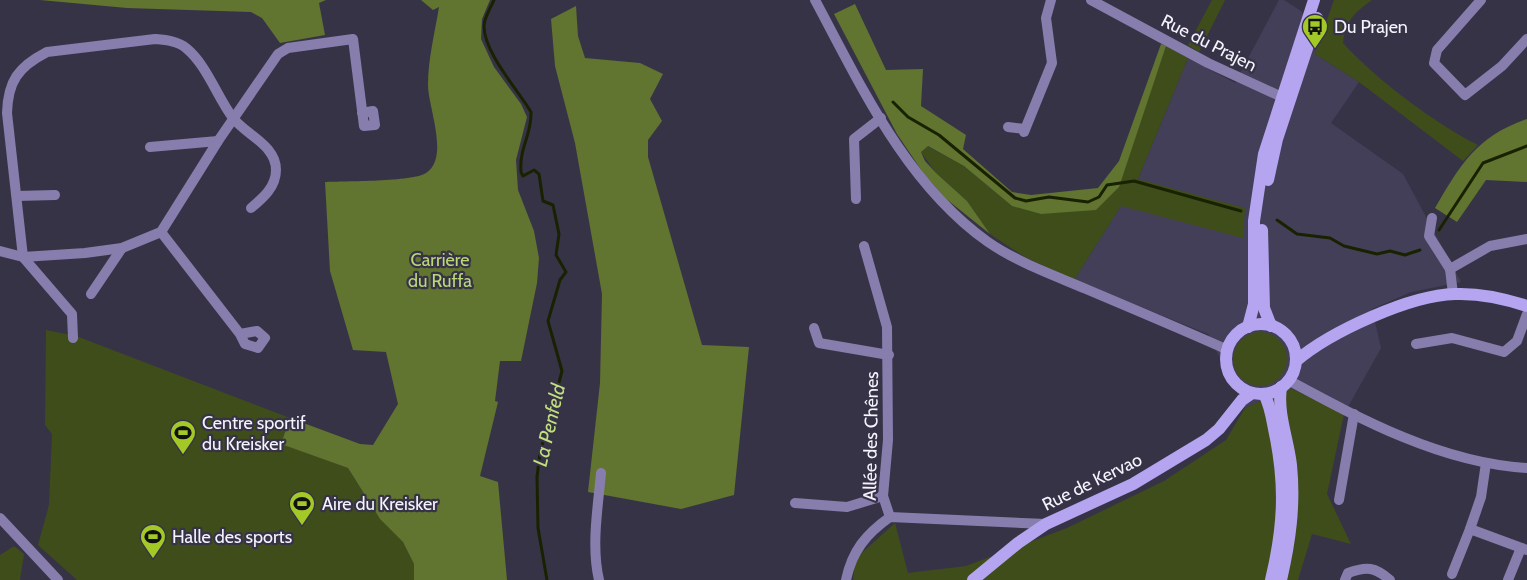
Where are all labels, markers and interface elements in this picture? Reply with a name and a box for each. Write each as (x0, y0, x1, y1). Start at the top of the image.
street label: Rue du Prajen (1158, 10, 1260, 76)
bus stop icon: Du Prajen (1300, 12, 1330, 50)
place label: Du Prajen (1334, 16, 1408, 38)
park label: Carrière du Ruffa (408, 249, 472, 292)
street label: Allée des Chênes (859, 371, 883, 501)
water label: La Penfeld (528, 381, 570, 469)
place label: Centre sportif du Kreisker (202, 412, 306, 455)
sports icon: Centre sportif du Kreisker (168, 418, 198, 456)
street label: Rue de Kervao (1038, 448, 1146, 516)
sports icon: Aire du Kreisker (287, 489, 317, 527)
place label: Aire du Kreisker (322, 493, 438, 515)
sports icon: Halle des sports (138, 522, 168, 560)
place label: Halle des sports (172, 526, 292, 548)

